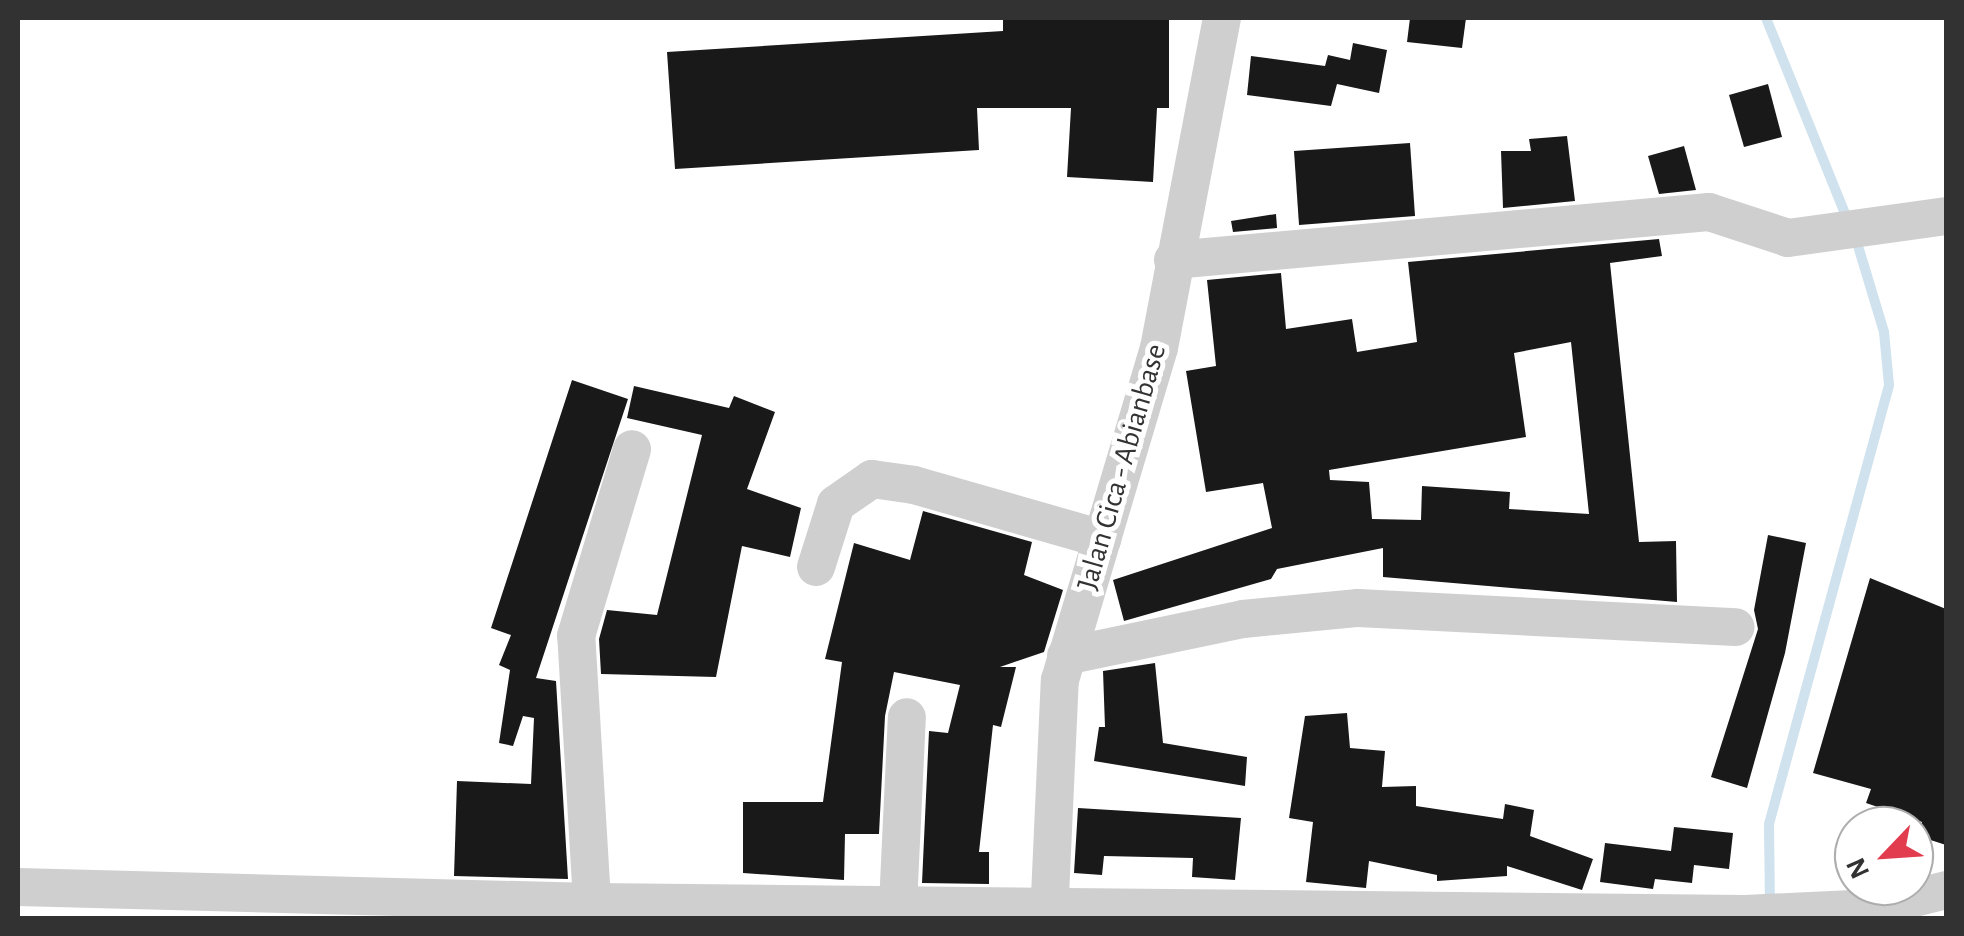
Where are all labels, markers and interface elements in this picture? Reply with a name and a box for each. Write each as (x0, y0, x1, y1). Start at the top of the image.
street label: Jalan Cica - Abianbase (1070, 340, 1174, 594)
north arrow (1834, 806, 1934, 906)
text: N (1842, 853, 1875, 883)

